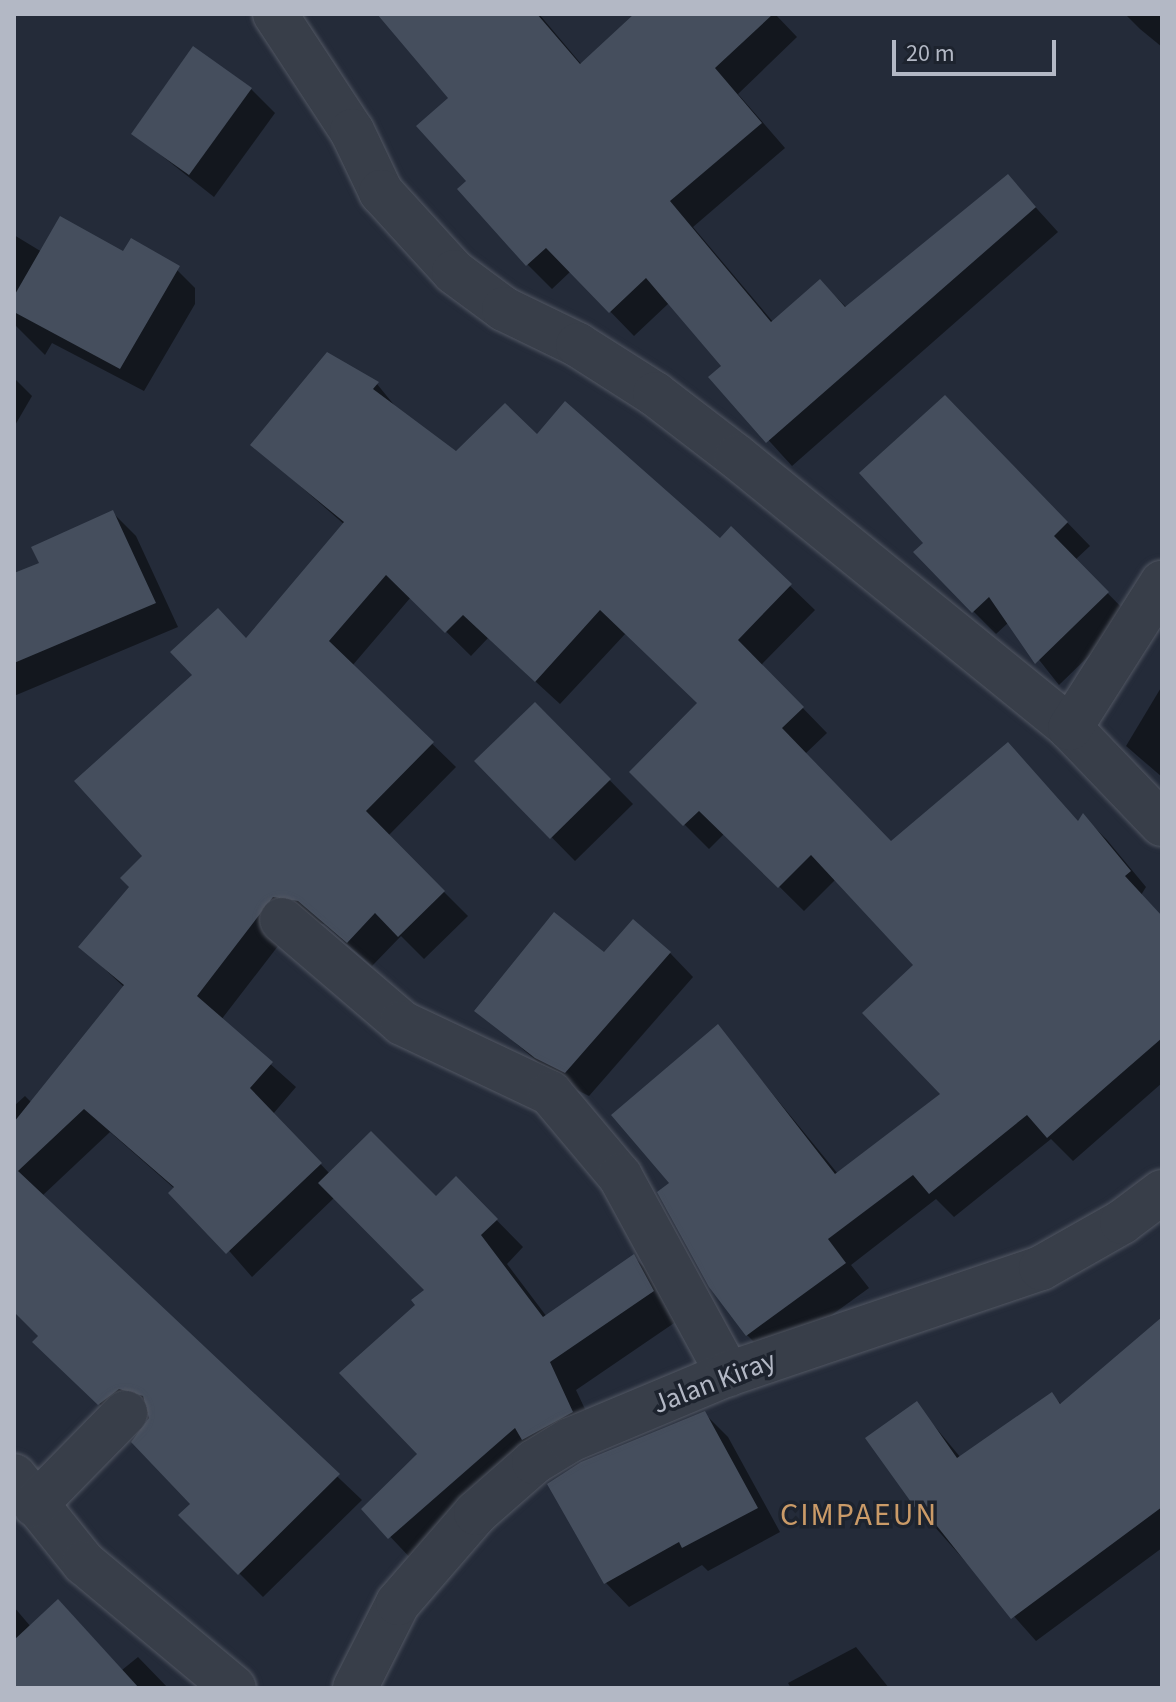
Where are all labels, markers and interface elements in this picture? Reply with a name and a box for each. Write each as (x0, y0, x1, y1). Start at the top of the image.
scale bar (896, 24, 1060, 74)
text: 20 m (906, 36, 955, 71)
street label: Jalan Kiray (648, 1343, 780, 1421)
district label: CIMPAEUN (780, 1496, 938, 1534)

